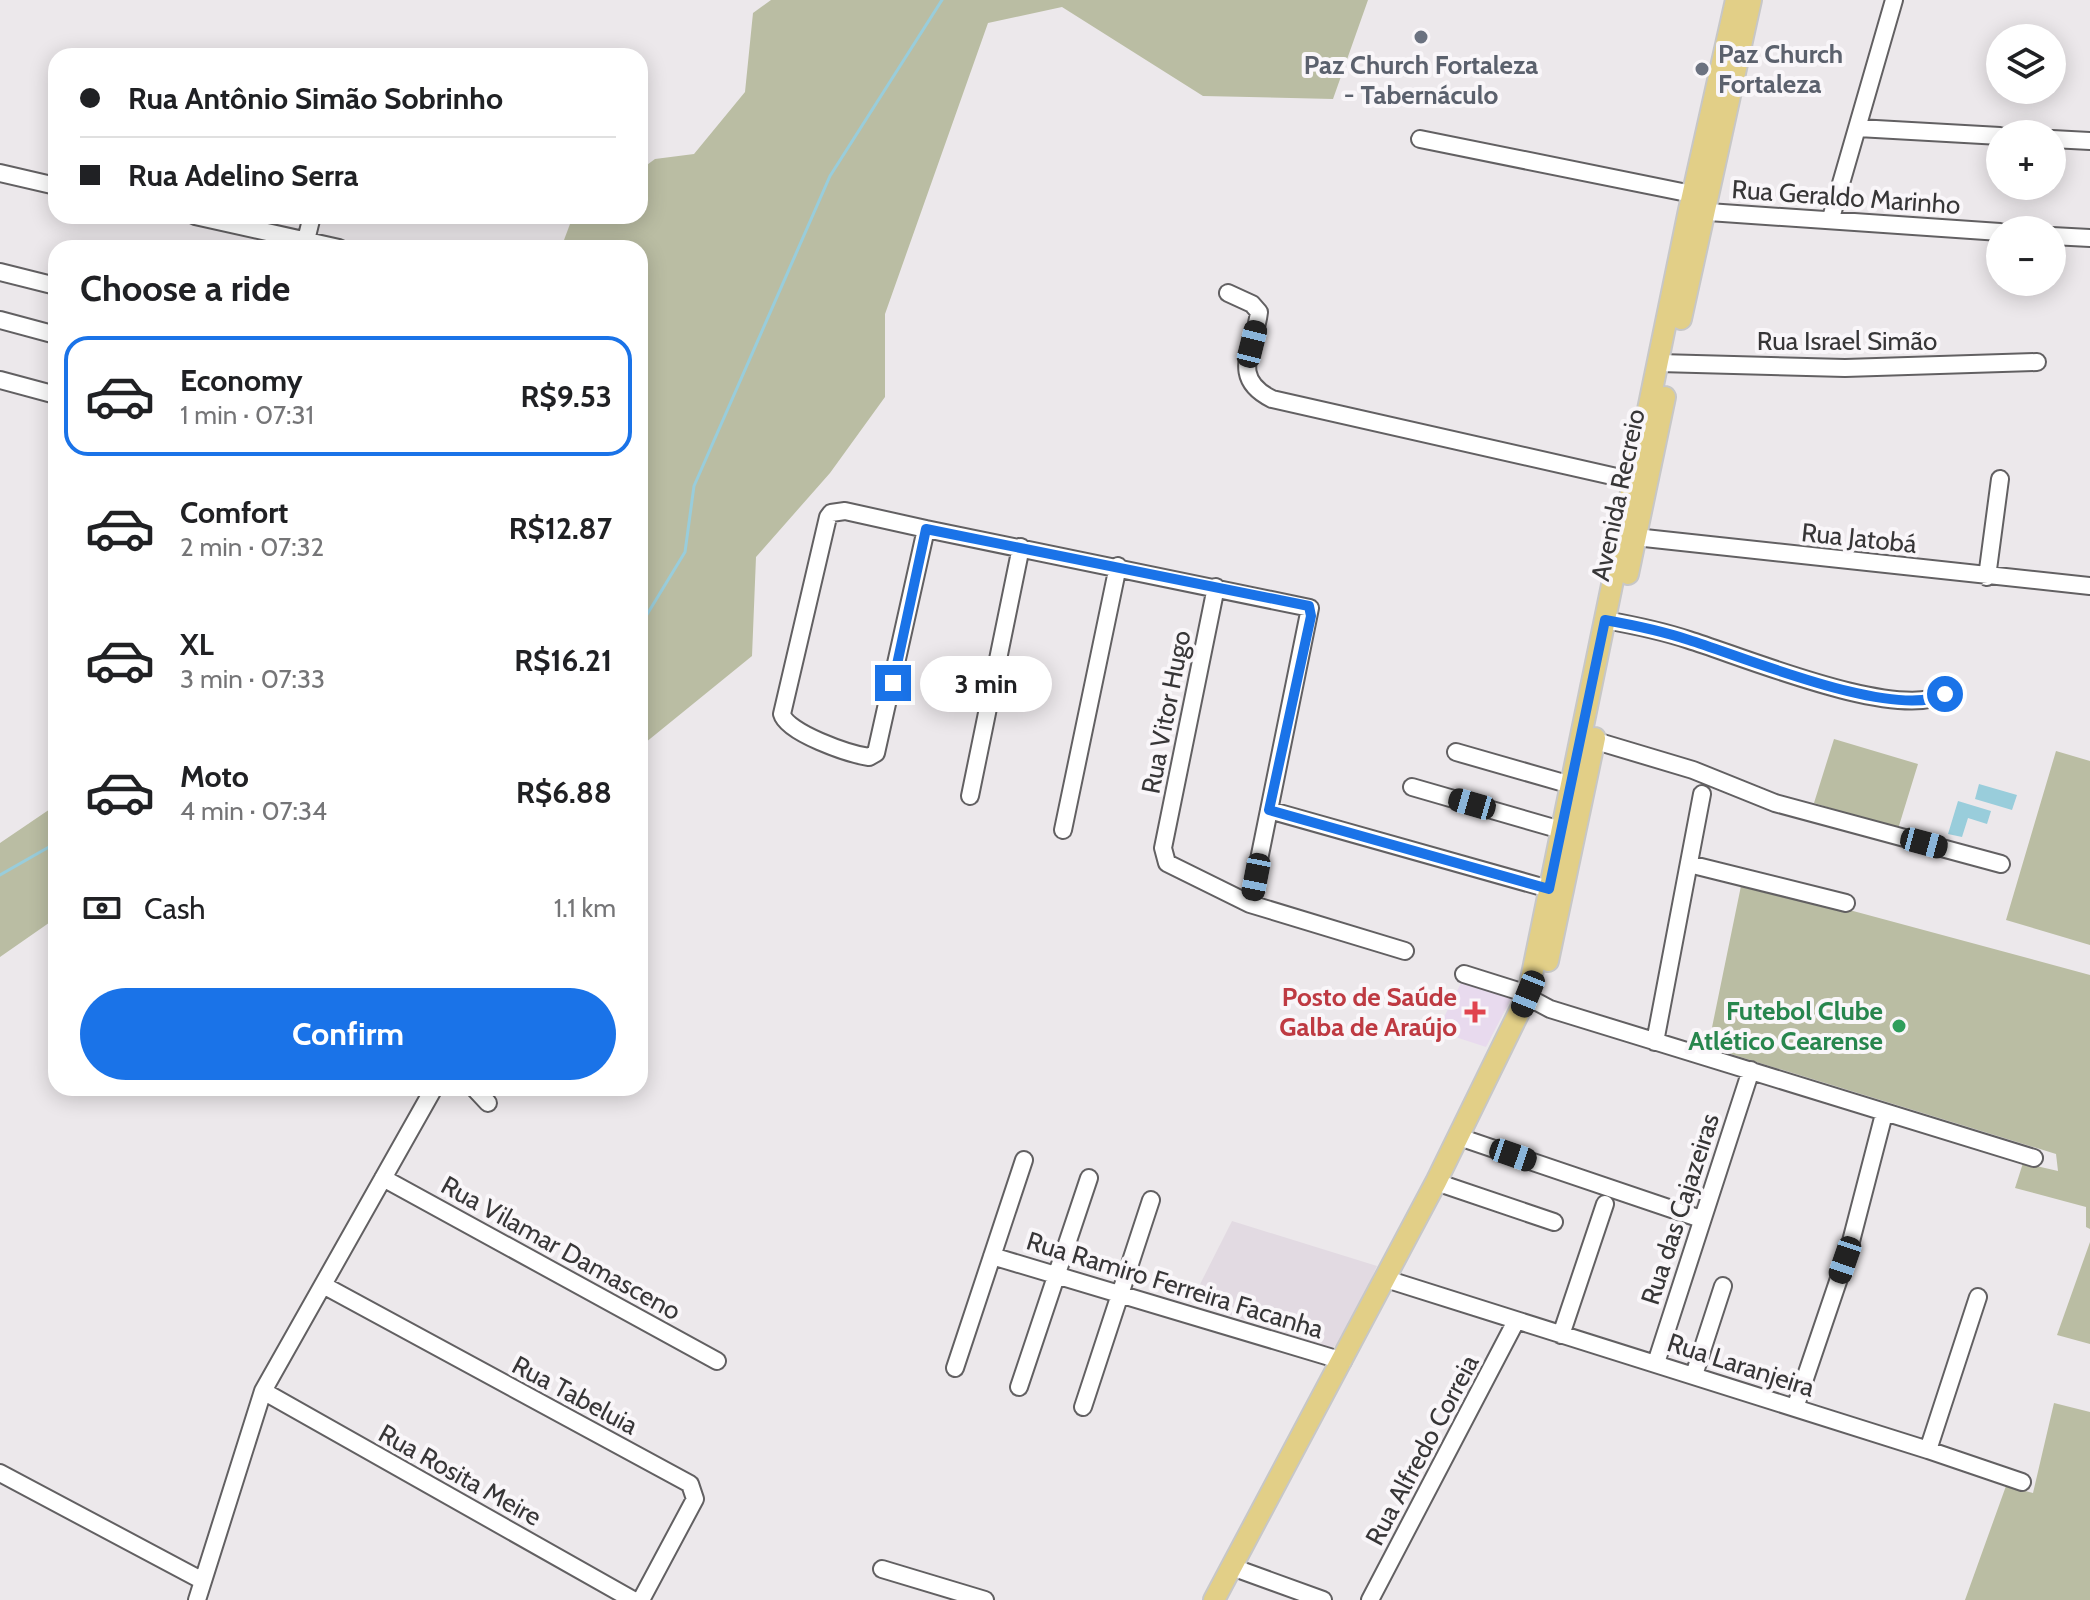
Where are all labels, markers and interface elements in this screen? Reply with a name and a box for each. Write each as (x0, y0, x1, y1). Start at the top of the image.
map controls (1986, 24, 2066, 296)
button: layers (1986, 24, 2066, 104)
marker: Paz Church Fortaleza - Tabernáculo (1412, 28, 1430, 46)
place label: Paz Church Fortaleza (1718, 38, 1843, 100)
place label: Paz Church Fortaleza - Tabernáculo (1304, 49, 1538, 111)
marker: Paz Church Fortaleza (1693, 60, 1711, 78)
text: Rua Antônio Simão Sobrinho (128, 80, 503, 117)
button: + (1986, 120, 2066, 200)
text: Rua Adelino Serra (128, 157, 359, 194)
street label: Rua Geraldo Marinho (1731, 173, 1961, 221)
button: − (1986, 216, 2066, 296)
text: Choose a ride (80, 266, 290, 310)
car (1235, 318, 1269, 370)
street label: Rua Israel Simão (1757, 325, 1937, 357)
icon: car (84, 360, 156, 432)
text: Economy (180, 362, 303, 399)
text: R$9.53 (521, 378, 612, 415)
text: 1 min · 07:31 (180, 399, 314, 431)
street label: Avenida Recreio (1584, 406, 1652, 584)
icon: car (84, 492, 156, 564)
text: Comfort (180, 494, 288, 531)
text: R$12.87 (509, 510, 612, 547)
street label: Rua Jatobá (1800, 516, 1919, 560)
text: 2 min · 07:32 (180, 531, 324, 563)
icon: car (84, 624, 156, 696)
text: XL (180, 626, 214, 663)
street label: Rua Vitor Hugo (1134, 628, 1198, 796)
text: R$16.21 (514, 642, 612, 679)
callout: 3 min (921, 655, 1053, 711)
text: 3 min · 07:33 (180, 663, 325, 695)
route end (875, 665, 911, 701)
text: 3 min (954, 668, 1018, 700)
route start (1927, 676, 1963, 712)
icon: car (84, 756, 156, 828)
text: Moto (180, 758, 249, 795)
text: R$6.88 (516, 774, 612, 811)
car (1446, 786, 1498, 822)
text: 4 min · 07:34 (180, 795, 327, 827)
car (1898, 825, 1950, 861)
car (1240, 851, 1272, 903)
icon: cash (80, 886, 124, 930)
text: Cash (144, 890, 206, 927)
text: 1.1 km (554, 892, 616, 924)
car (1508, 967, 1548, 1021)
place label: Posto de Saúde Galba de Araújo (1279, 981, 1457, 1043)
button: Confirm (80, 988, 616, 1080)
place label: Futebol Clube Atlético Cearense (1688, 995, 1883, 1057)
marker: Posto de Saúde Galba de Araújo (1464, 1001, 1486, 1023)
marker: Futebol Clube Atlético Cearense (1890, 1017, 1908, 1035)
street label: Rua das Cajazeiras (1634, 1109, 1726, 1309)
car (1486, 1136, 1540, 1174)
street label: Rua Vilamar Damasceno (436, 1169, 686, 1327)
street label: Rua Ramiro Ferreira Facanha (1023, 1225, 1328, 1346)
car (1826, 1233, 1864, 1287)
street label: Rua Laranjeira (1663, 1326, 1819, 1404)
street label: Rua Tabeluia (507, 1349, 644, 1442)
street label: Rua Alfredo Correia (1358, 1349, 1486, 1551)
street label: Rua Rosita Meire (373, 1417, 547, 1533)

